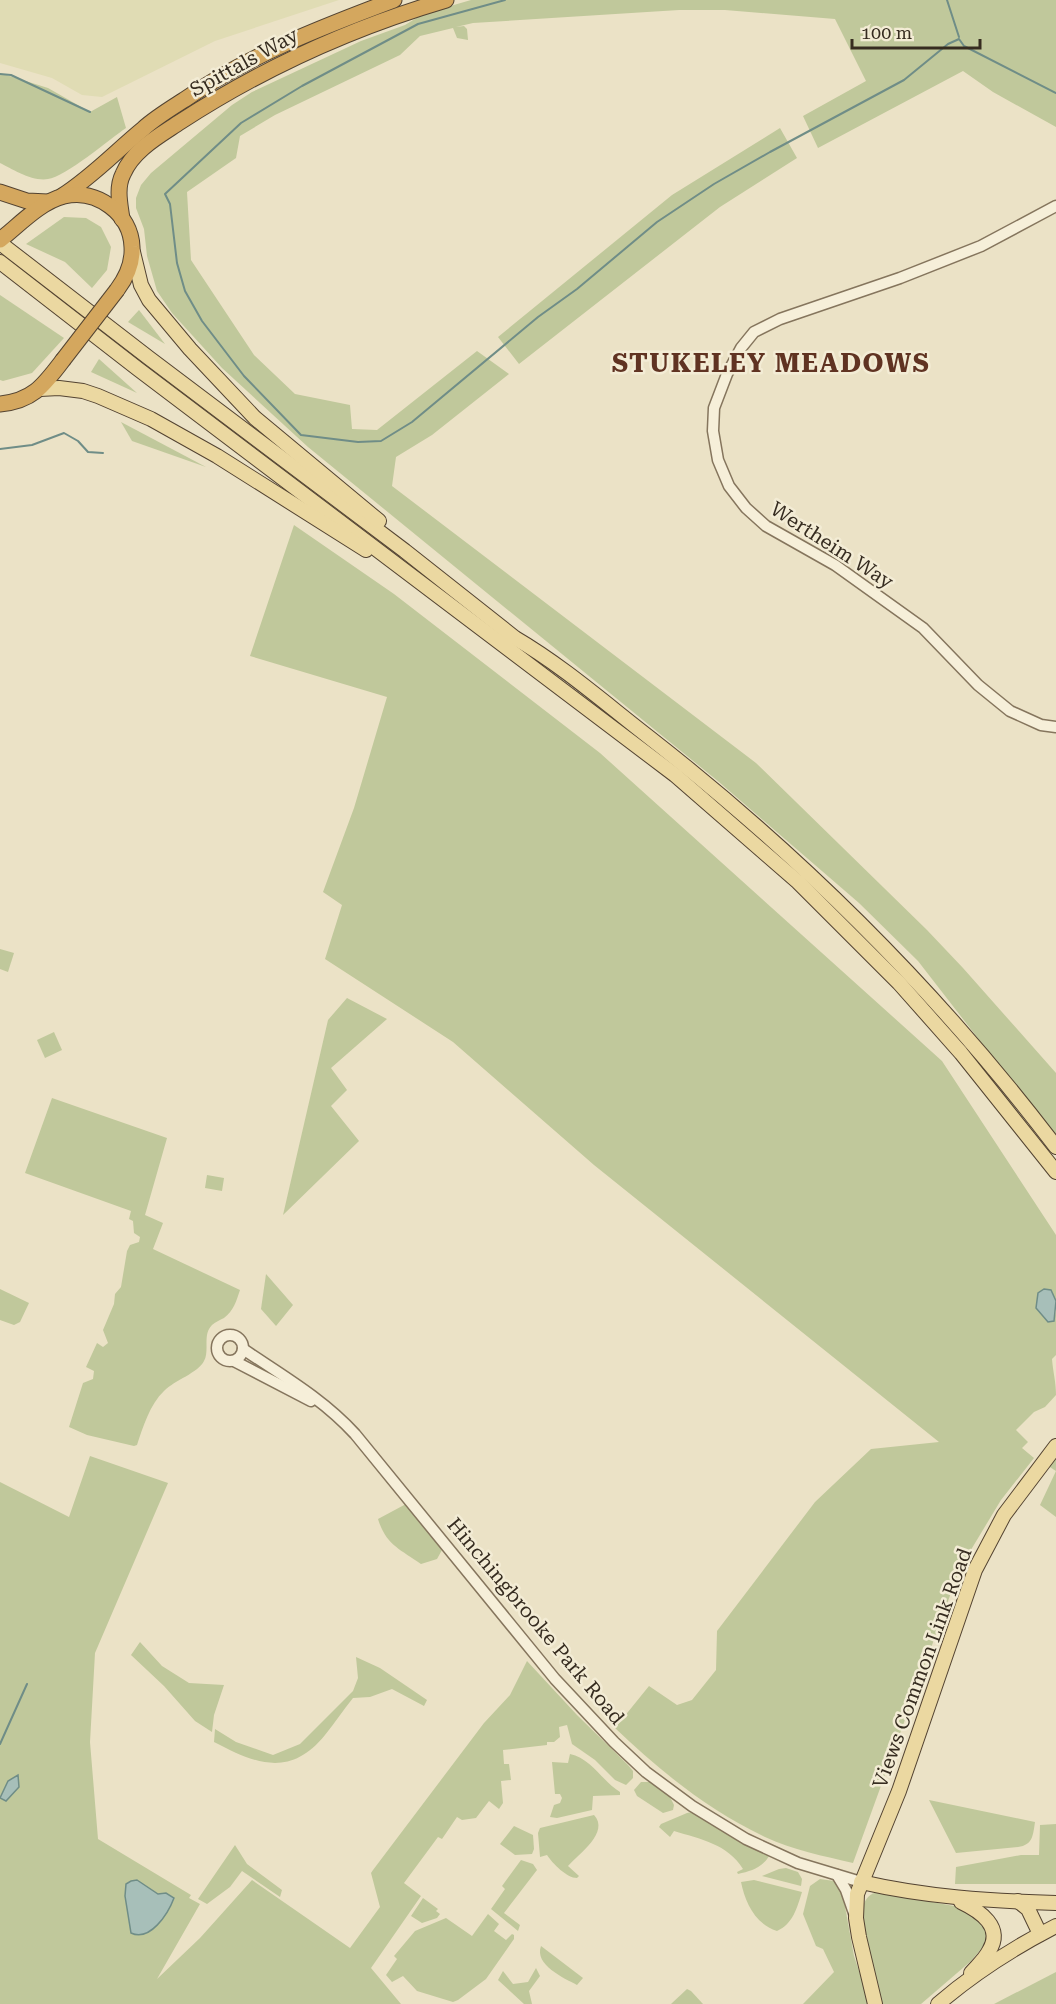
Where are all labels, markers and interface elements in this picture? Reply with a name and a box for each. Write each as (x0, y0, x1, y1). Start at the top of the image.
scale bar (852, 12, 980, 50)
street label: Spittals Way (186, 22, 303, 102)
text: 100 m (861, 22, 912, 43)
district label: STUKELEY MEADOWS (612, 348, 930, 378)
street label: Wertheim Way (766, 496, 898, 594)
street label: Hinchingbrooke Park Road (442, 1513, 630, 1729)
street label: Views Common Link Road (867, 1544, 977, 1791)

